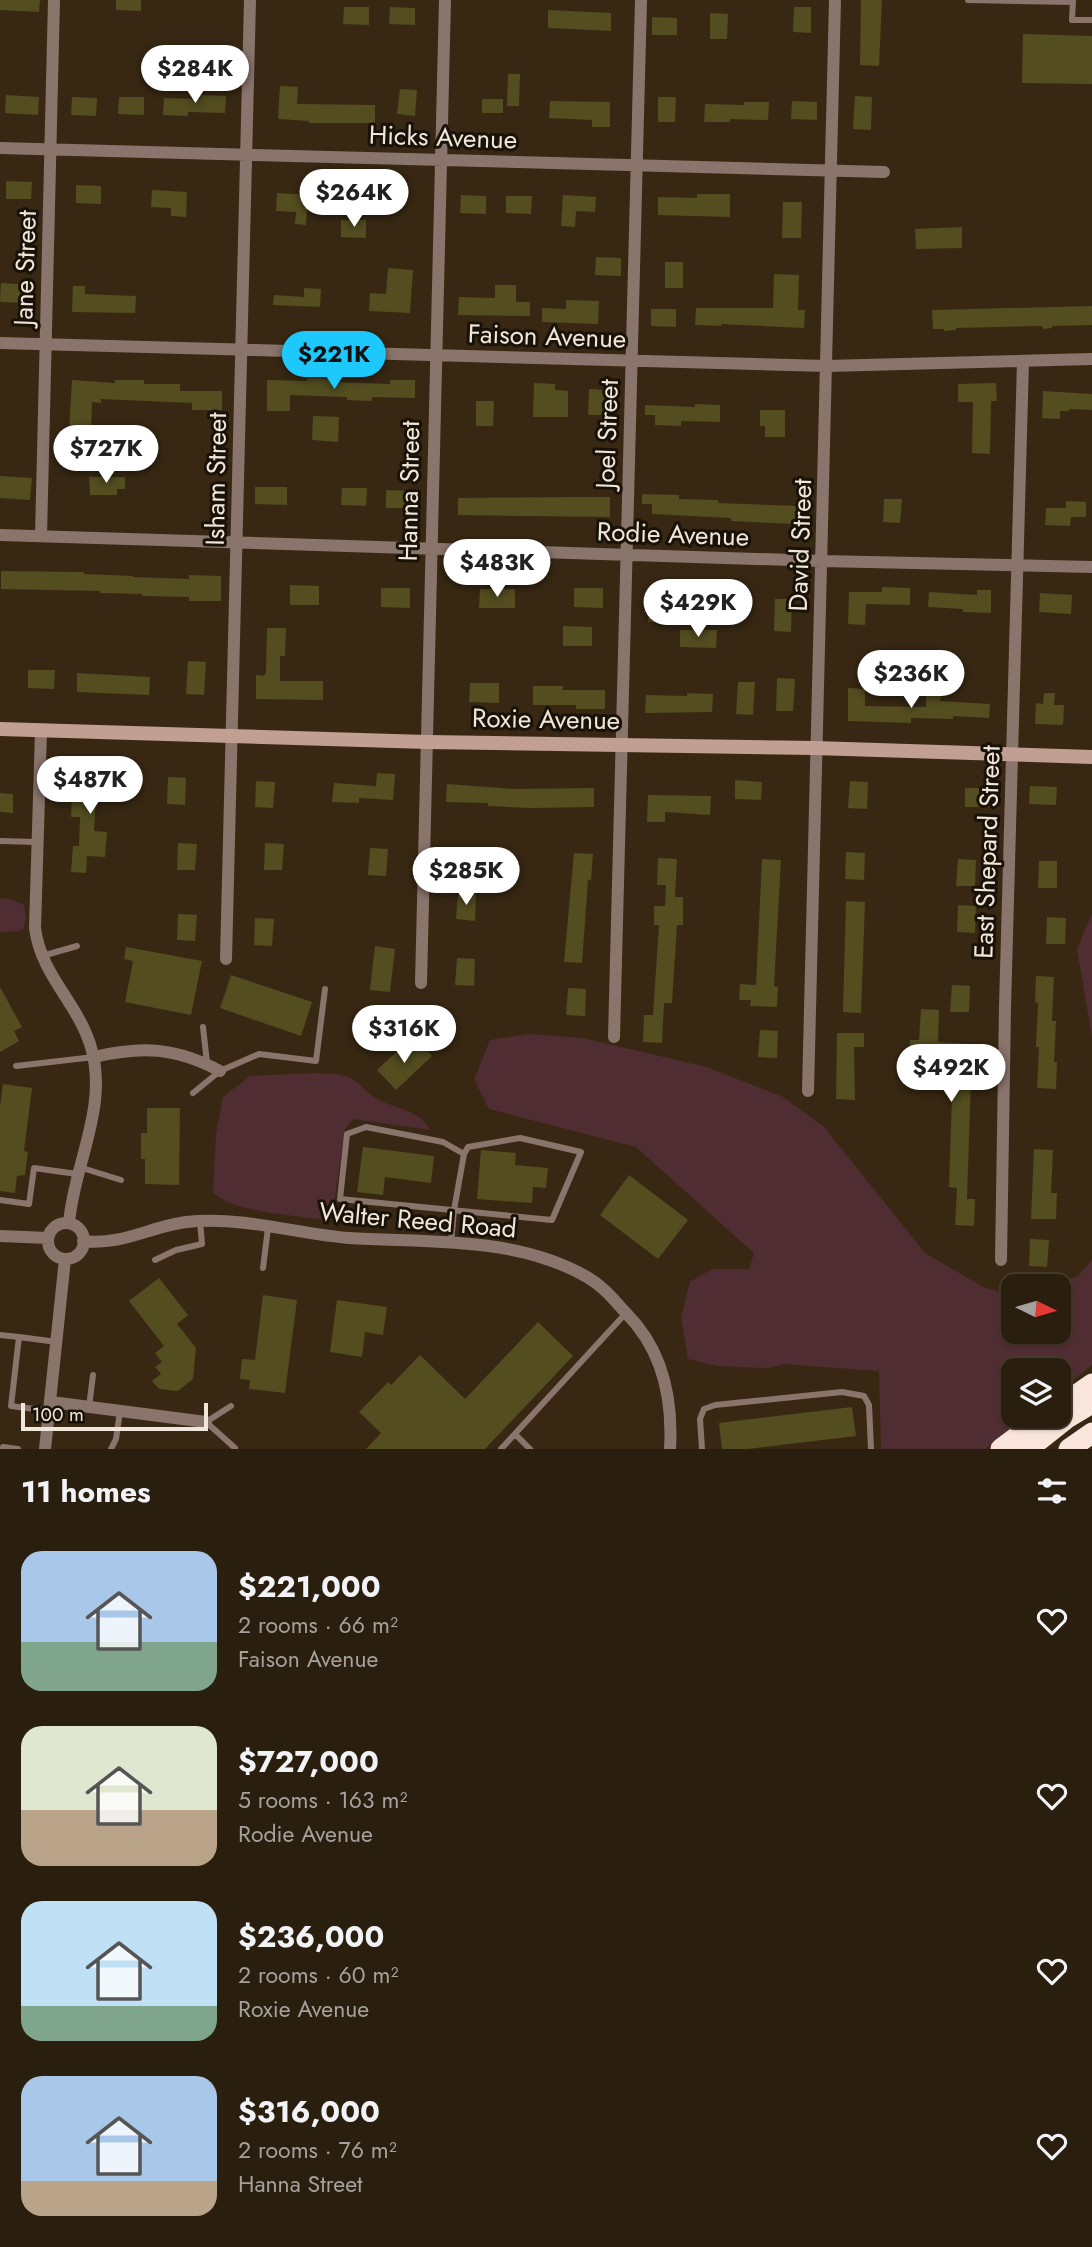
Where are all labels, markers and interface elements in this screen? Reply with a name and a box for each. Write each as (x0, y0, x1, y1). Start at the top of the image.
pin: $284K (146, 46, 244, 105)
text: $284K (157, 51, 233, 85)
street label: Hicks Avenue (368, 115, 518, 159)
pin: $264K (305, 170, 403, 229)
text: $264K (316, 175, 392, 209)
street label: Jane Street (4, 209, 46, 329)
street label: Faison Avenue (467, 314, 627, 358)
pin: $221K (285, 332, 383, 391)
text: $221K (298, 337, 370, 371)
street label: Joel Street (586, 378, 628, 492)
street label: Isham Street (196, 411, 236, 546)
street label: Hanna Street (389, 420, 429, 562)
pin: $727K (57, 426, 155, 485)
text: $727K (69, 431, 143, 465)
street label: David Street (779, 477, 821, 612)
street label: Rodie Avenue (596, 512, 750, 556)
pin: $483K (448, 540, 546, 599)
text: $483K (459, 545, 535, 579)
pin: $429K (649, 580, 747, 639)
text: $429K (660, 585, 736, 619)
pin: $236K (862, 650, 960, 710)
text: $236K (873, 656, 949, 690)
street label: Roxie Avenue (472, 699, 620, 739)
street label: East Shepard Street (964, 744, 1010, 959)
pin: $487K (41, 756, 139, 816)
text: $487K (53, 762, 127, 796)
pin: $285K (417, 848, 515, 907)
text: $285K (429, 853, 503, 887)
pin: $316K (355, 1006, 453, 1065)
text: $316K (368, 1011, 440, 1045)
pin: $492K (902, 1044, 1000, 1104)
text: $492K (913, 1050, 989, 1084)
street label: Walter Reed Road (318, 1192, 518, 1248)
north arrow (1001, 1274, 1071, 1344)
map controls (1001, 1274, 1071, 1428)
button: layers (1001, 1358, 1071, 1428)
scale bar (21, 1400, 208, 1432)
text: 100 m (32, 1401, 84, 1428)
text: 11 homes (21, 1470, 151, 1513)
icon: filters (1033, 1472, 1071, 1510)
text: $221,000 (238, 1565, 381, 1608)
icon: home (77, 1579, 161, 1663)
icon: heart (1033, 1602, 1071, 1640)
text: 2 rooms · 66 m² (238, 1608, 398, 1642)
text: Faison Avenue (238, 1642, 378, 1676)
text: $727,000 (238, 1740, 379, 1783)
icon: home (77, 1754, 161, 1838)
icon: heart (1033, 1777, 1071, 1815)
text: 5 rooms · 163 m² (238, 1783, 407, 1817)
text: Rodie Avenue (238, 1817, 373, 1851)
text: $236,000 (238, 1915, 384, 1958)
icon: home (77, 1929, 161, 2013)
icon: heart (1033, 1952, 1071, 1990)
text: 2 rooms · 60 m² (238, 1958, 398, 1992)
text: Roxie Avenue (238, 1992, 369, 2026)
text: $316,000 (238, 2090, 380, 2133)
icon: home (77, 2104, 161, 2188)
icon: heart (1033, 2127, 1071, 2165)
text: 2 rooms · 76 m² (238, 2133, 397, 2167)
text: Hanna Street (238, 2167, 363, 2201)

